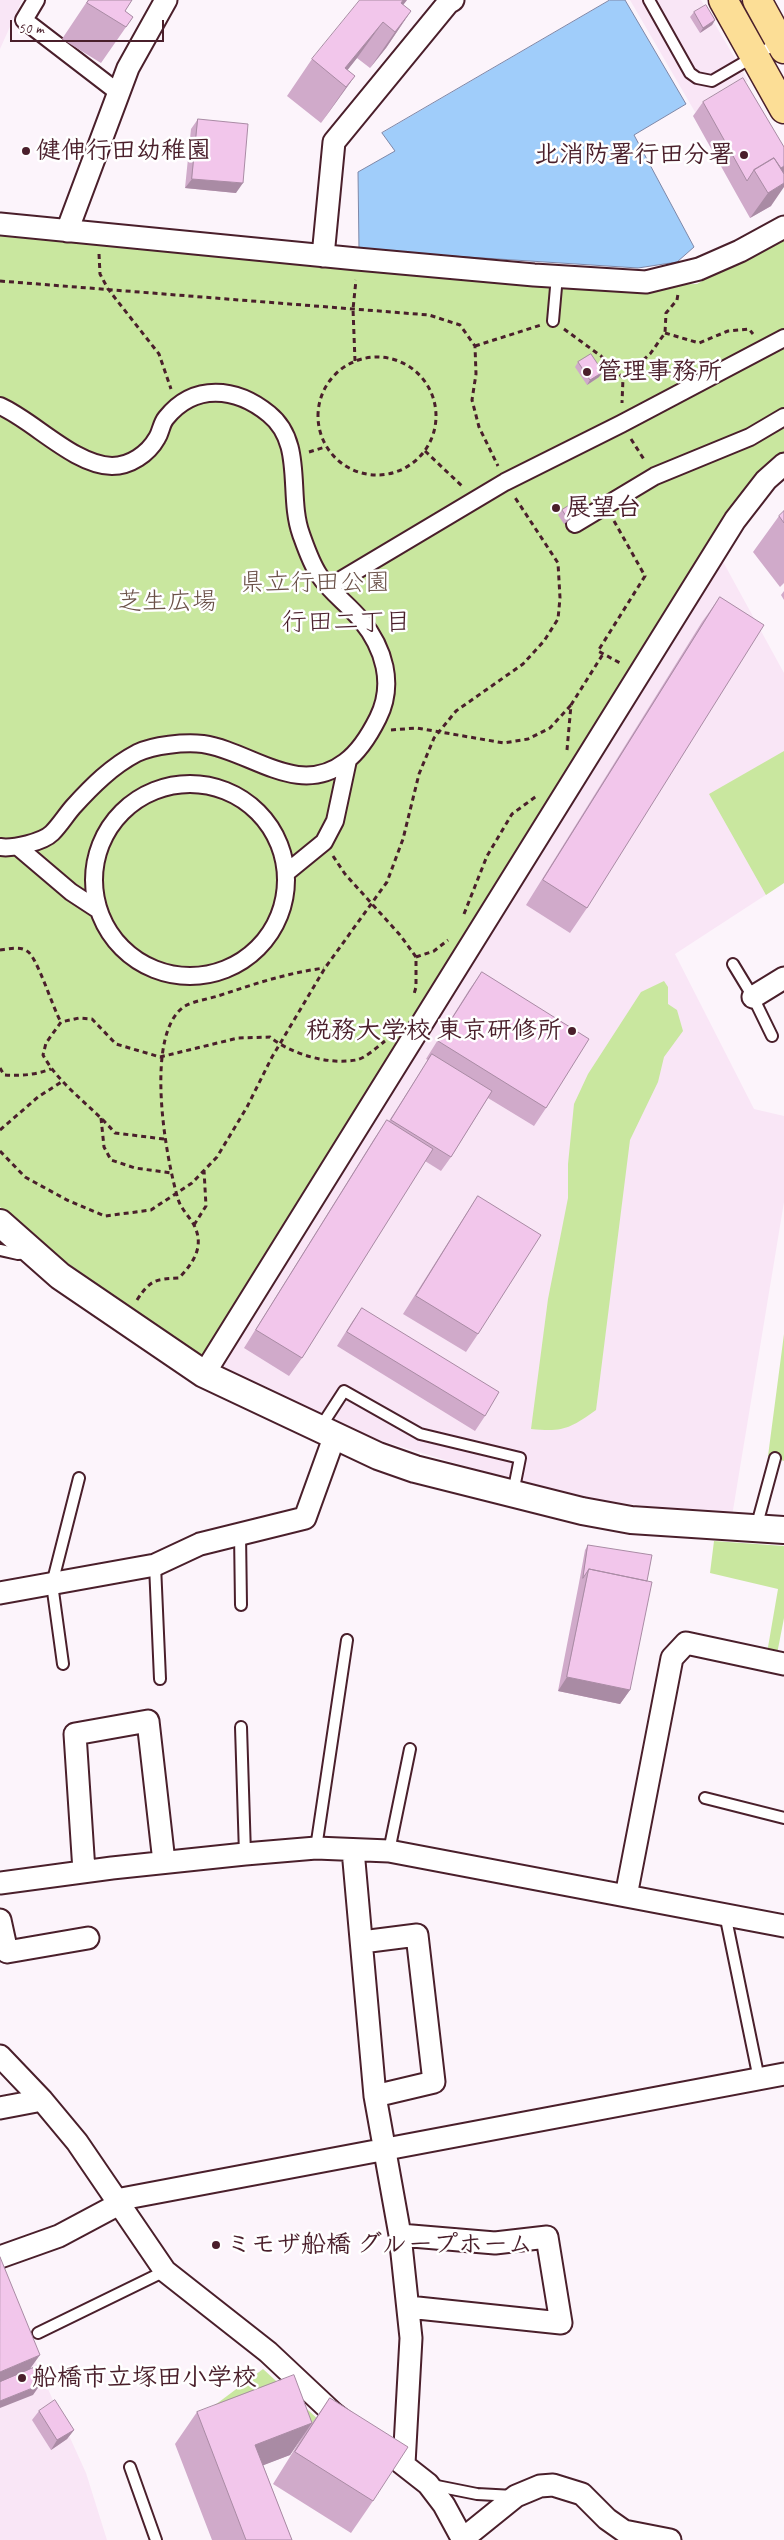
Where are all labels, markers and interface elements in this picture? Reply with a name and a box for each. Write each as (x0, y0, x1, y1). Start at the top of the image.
scale bar (12, 10, 166, 42)
text: 50 m (18, 19, 44, 38)
place label: 健伸行田幼稚園 (36, 136, 211, 166)
place label: 北消防署行田分署 (534, 140, 734, 170)
marker: 健伸行田幼稚園 (20, 145, 32, 157)
marker: 北消防署行田分署 (738, 149, 750, 161)
place label: 管理事務所 (597, 357, 722, 387)
marker: 管理事務所 (581, 366, 593, 378)
place label: 展望台 (566, 493, 641, 523)
marker: 展望台 (550, 502, 562, 514)
park label: 県立行田公園 (240, 568, 390, 598)
park label: 芝生広場 (117, 587, 217, 617)
district label: 行田二丁目 (281, 607, 411, 639)
place label: 税務大学校 東京研修所 (306, 1016, 562, 1046)
marker: 税務大学校 東京研修所 (566, 1025, 578, 1037)
place label: ミモザ船橋 グループホーム (226, 2230, 533, 2260)
marker: ミモザ船橋 グループホーム (210, 2239, 222, 2251)
place label: 船橋市立塚田小学校 (32, 2363, 257, 2393)
marker: 船橋市立塚田小学校 (16, 2372, 28, 2384)

